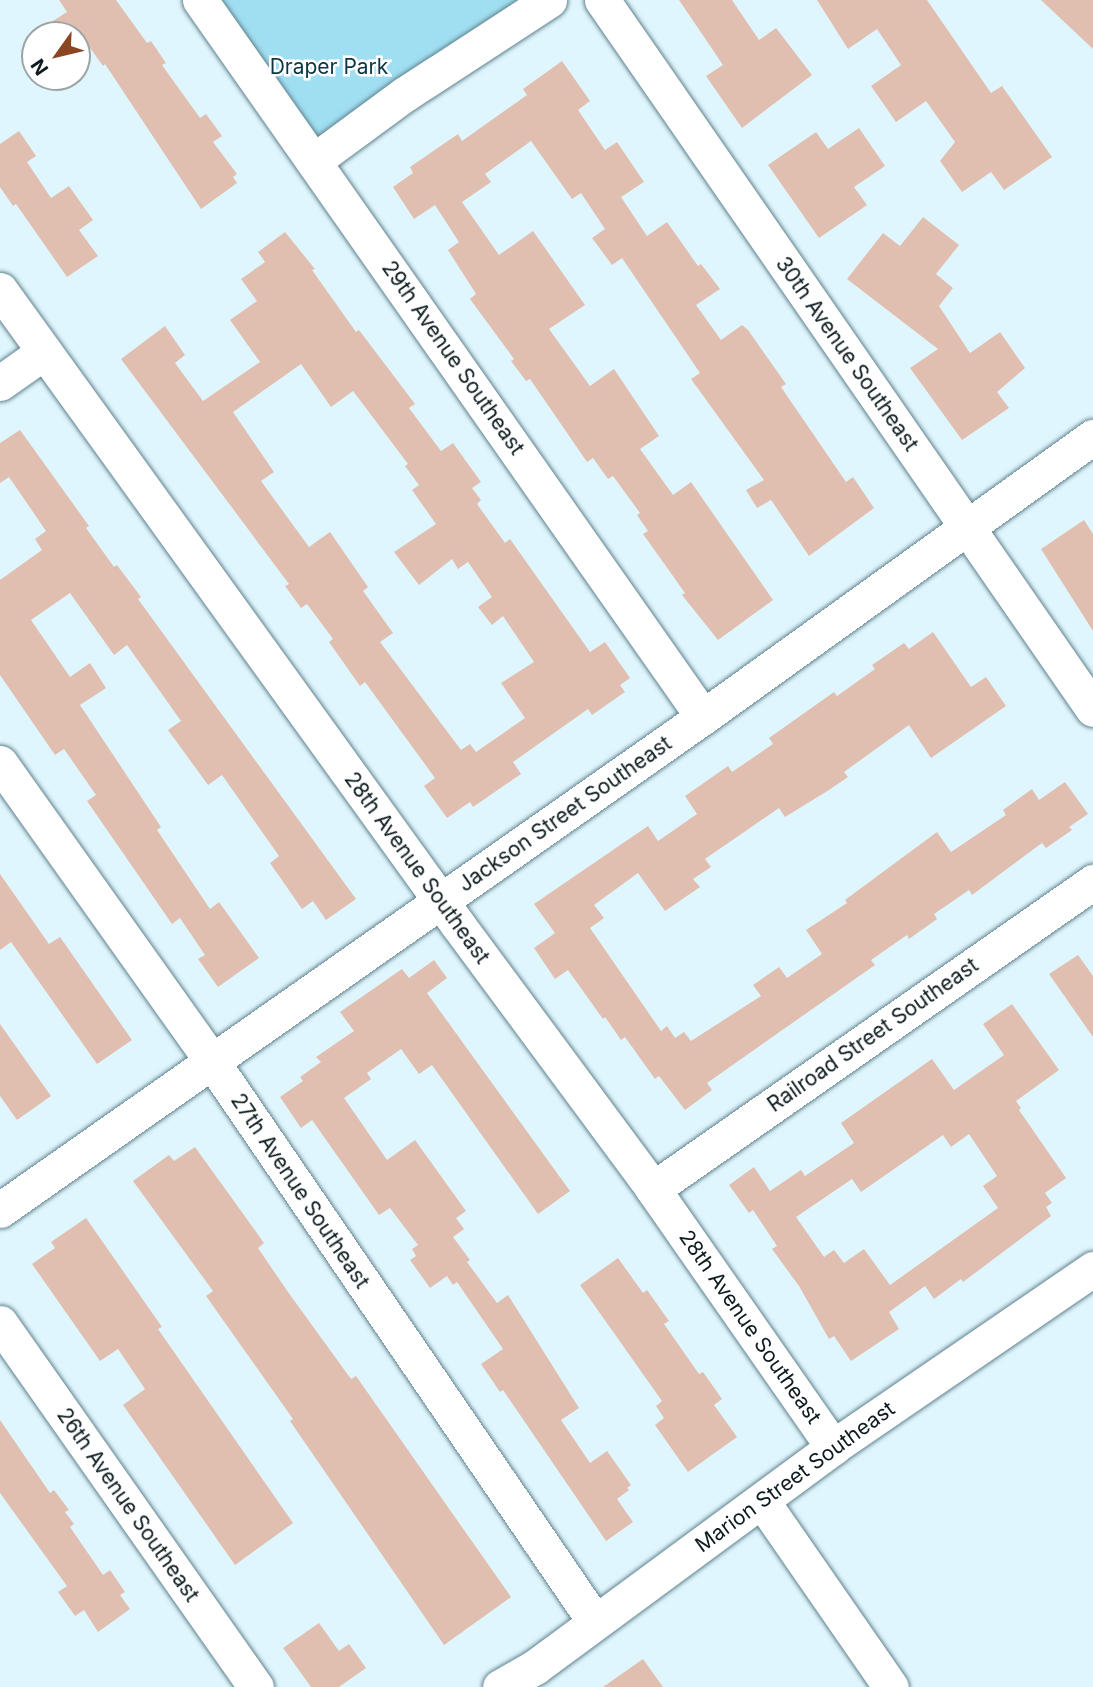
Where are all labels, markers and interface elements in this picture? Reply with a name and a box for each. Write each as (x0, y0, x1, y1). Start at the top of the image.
north arrow (21, 21, 91, 91)
text: N (26, 54, 53, 79)
park label: Draper Park (270, 54, 388, 80)
street label: 30th Avenue Southeast (770, 252, 924, 456)
street label: 29th Avenue Southeast (376, 256, 530, 460)
street label: Jackson Street Southeast (454, 731, 676, 897)
street label: 28th Avenue Southeast (339, 767, 495, 969)
street label: Railroad Street Southeast (763, 953, 983, 1117)
street label: 27th Avenue Southeast (225, 1089, 375, 1293)
street label: 28th Avenue Southeast (674, 1225, 826, 1429)
street label: Marion Street Southeast (690, 1396, 900, 1558)
street label: 26th Avenue Southeast (52, 1403, 204, 1607)

